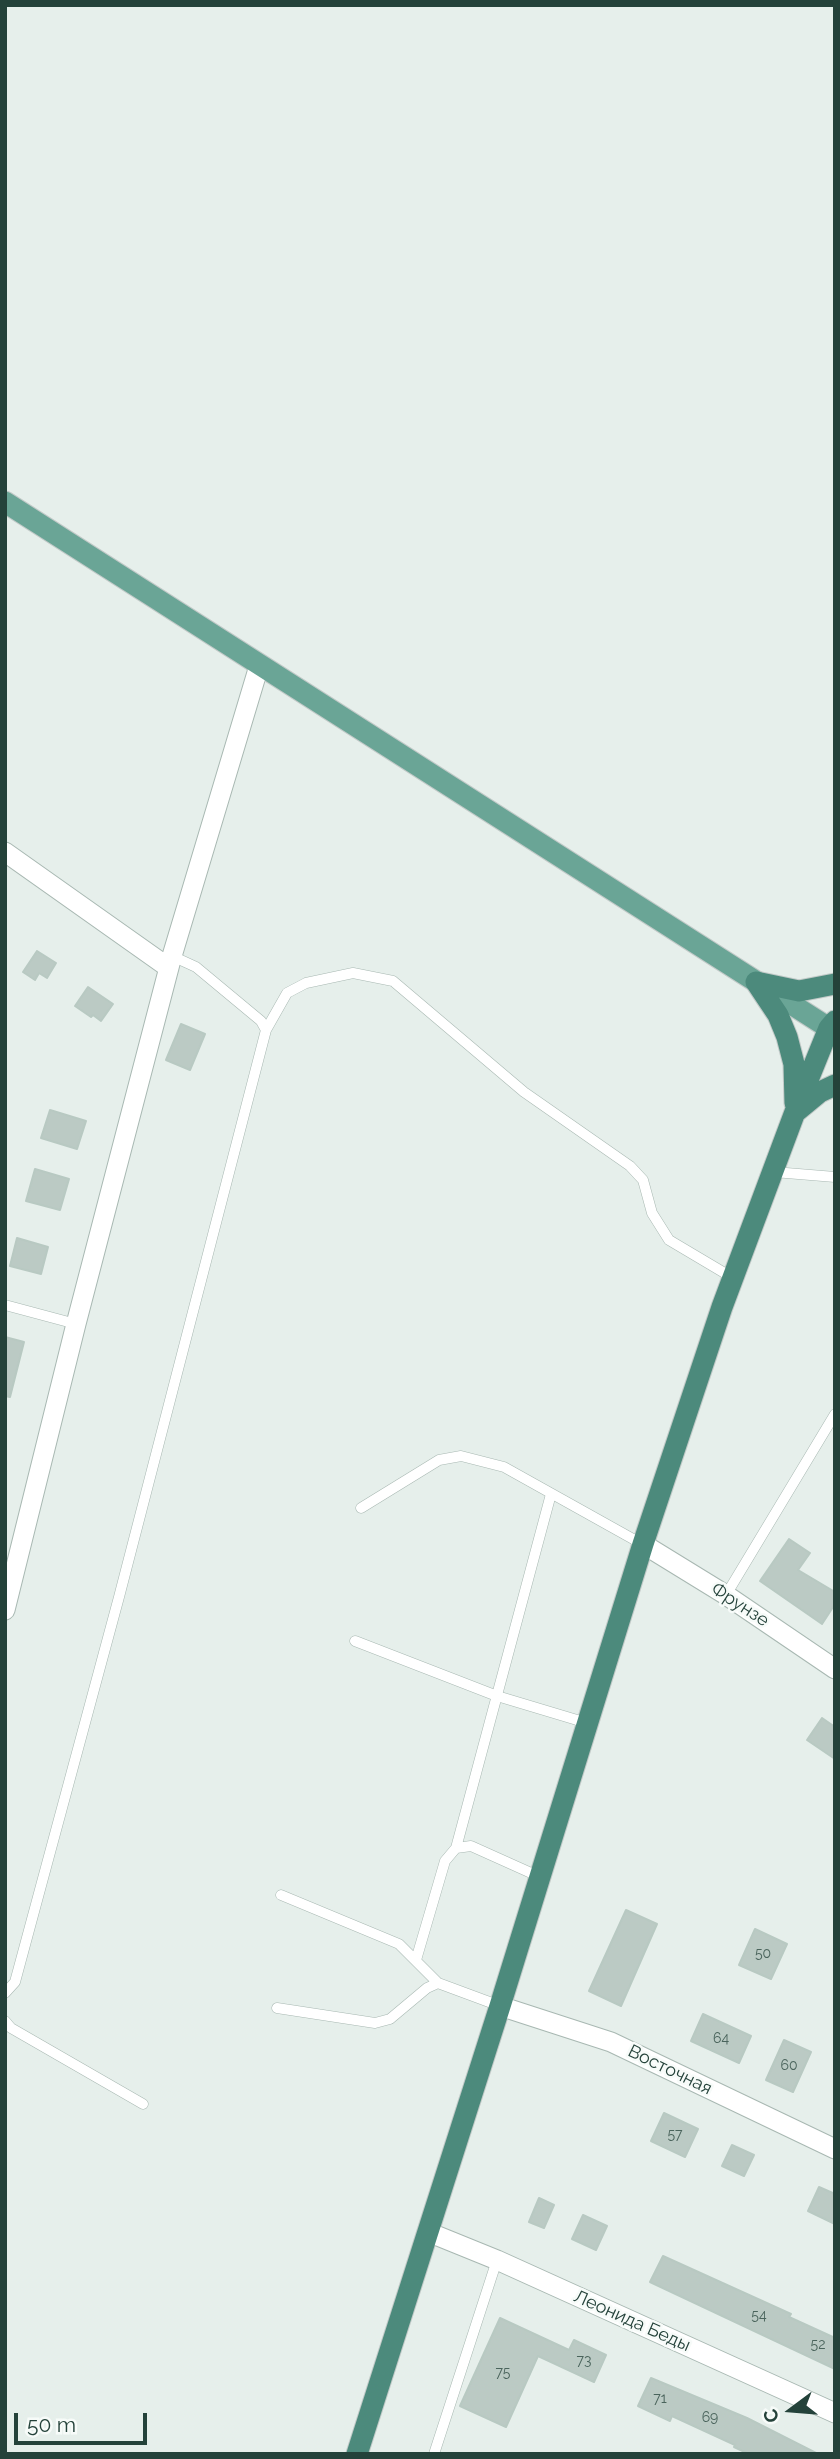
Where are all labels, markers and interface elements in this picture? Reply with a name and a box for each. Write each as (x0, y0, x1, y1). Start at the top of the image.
street label: Фрунзе (707, 1578, 773, 1632)
house number: 50 (755, 1946, 771, 1962)
house number: 64 (713, 2031, 729, 2047)
street label: Восточная (624, 2040, 716, 2100)
house number: 60 (780, 2058, 798, 2074)
house number: 57 (667, 2127, 683, 2143)
street label: Леонида Беды (570, 2286, 694, 2356)
house number: 54 (751, 2308, 767, 2324)
house number: 52 (811, 2337, 825, 2353)
house number: 73 (577, 2353, 591, 2369)
house number: 75 (496, 2365, 510, 2381)
north arrow (756, 2375, 826, 2445)
house number: 71 (653, 2391, 667, 2407)
scale bar (18, 2400, 150, 2444)
text: С (758, 2406, 783, 2425)
house number: 69 (702, 2410, 718, 2426)
text: 50 m (27, 2412, 76, 2437)

